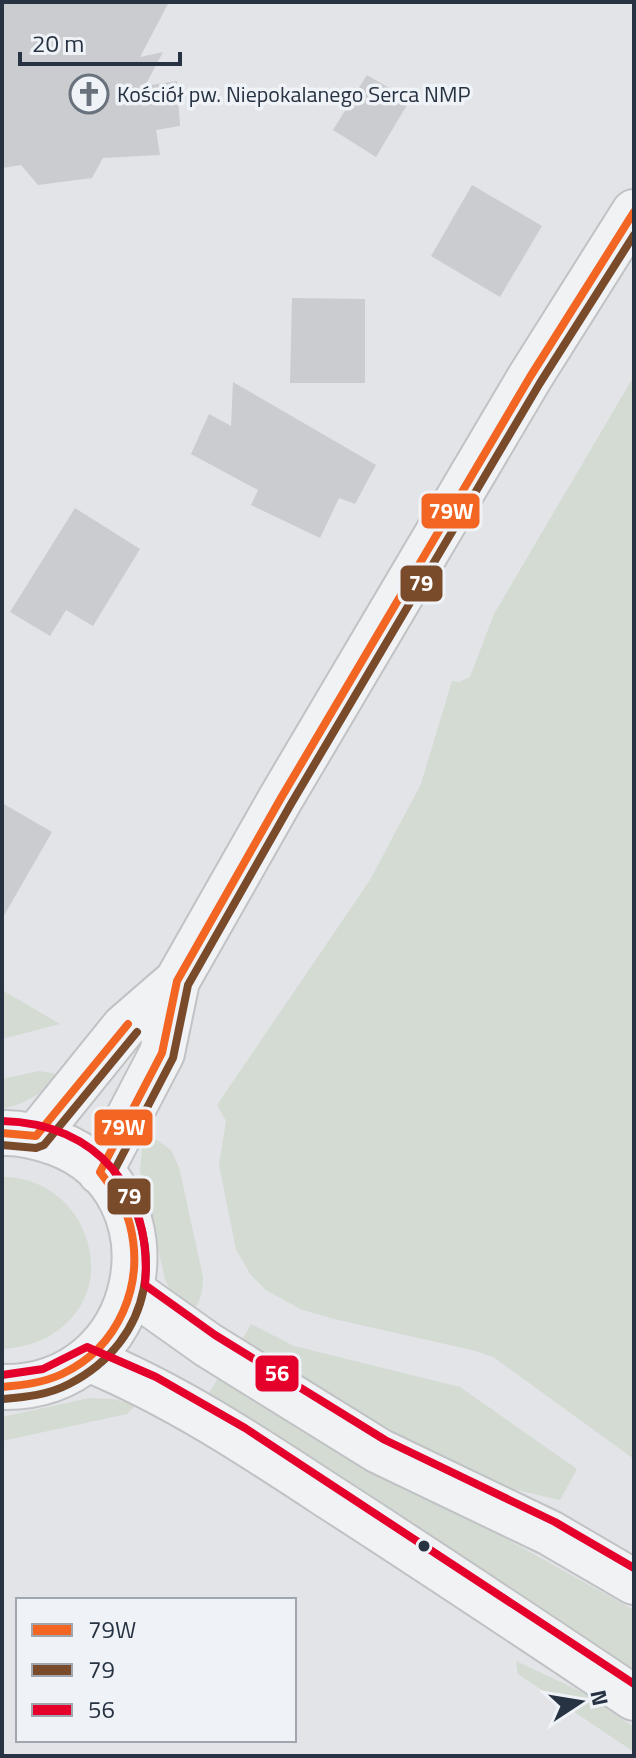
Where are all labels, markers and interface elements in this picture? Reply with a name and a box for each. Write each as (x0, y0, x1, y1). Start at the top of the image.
scale bar (20, 16, 180, 66)
text: 20 m (32, 25, 84, 61)
church icon: Kościół pw. Niepokalanego Serca NMP (68, 73, 110, 115)
place label: Kościół pw. Niepokalanego Serca NMP (117, 77, 471, 111)
line badge: 79W (420, 492, 481, 530)
text: 79W (428, 494, 474, 528)
line badge: 79 (399, 564, 444, 603)
text: 79 (409, 566, 433, 600)
line badge: 79W (93, 1108, 154, 1147)
text: 79W (100, 1110, 146, 1144)
line badge: 79 (106, 1177, 152, 1216)
text: 79 (117, 1179, 141, 1213)
line badge: 56 (254, 1354, 300, 1393)
text: 56 (265, 1356, 289, 1390)
unlabelled marker (416, 1538, 432, 1554)
legend (16, 1598, 296, 1742)
text: 79W (88, 1611, 136, 1647)
text: 79 (88, 1651, 115, 1687)
north arrow (540, 1662, 620, 1742)
text: N (581, 1687, 618, 1709)
text: 56 (88, 1691, 115, 1727)

